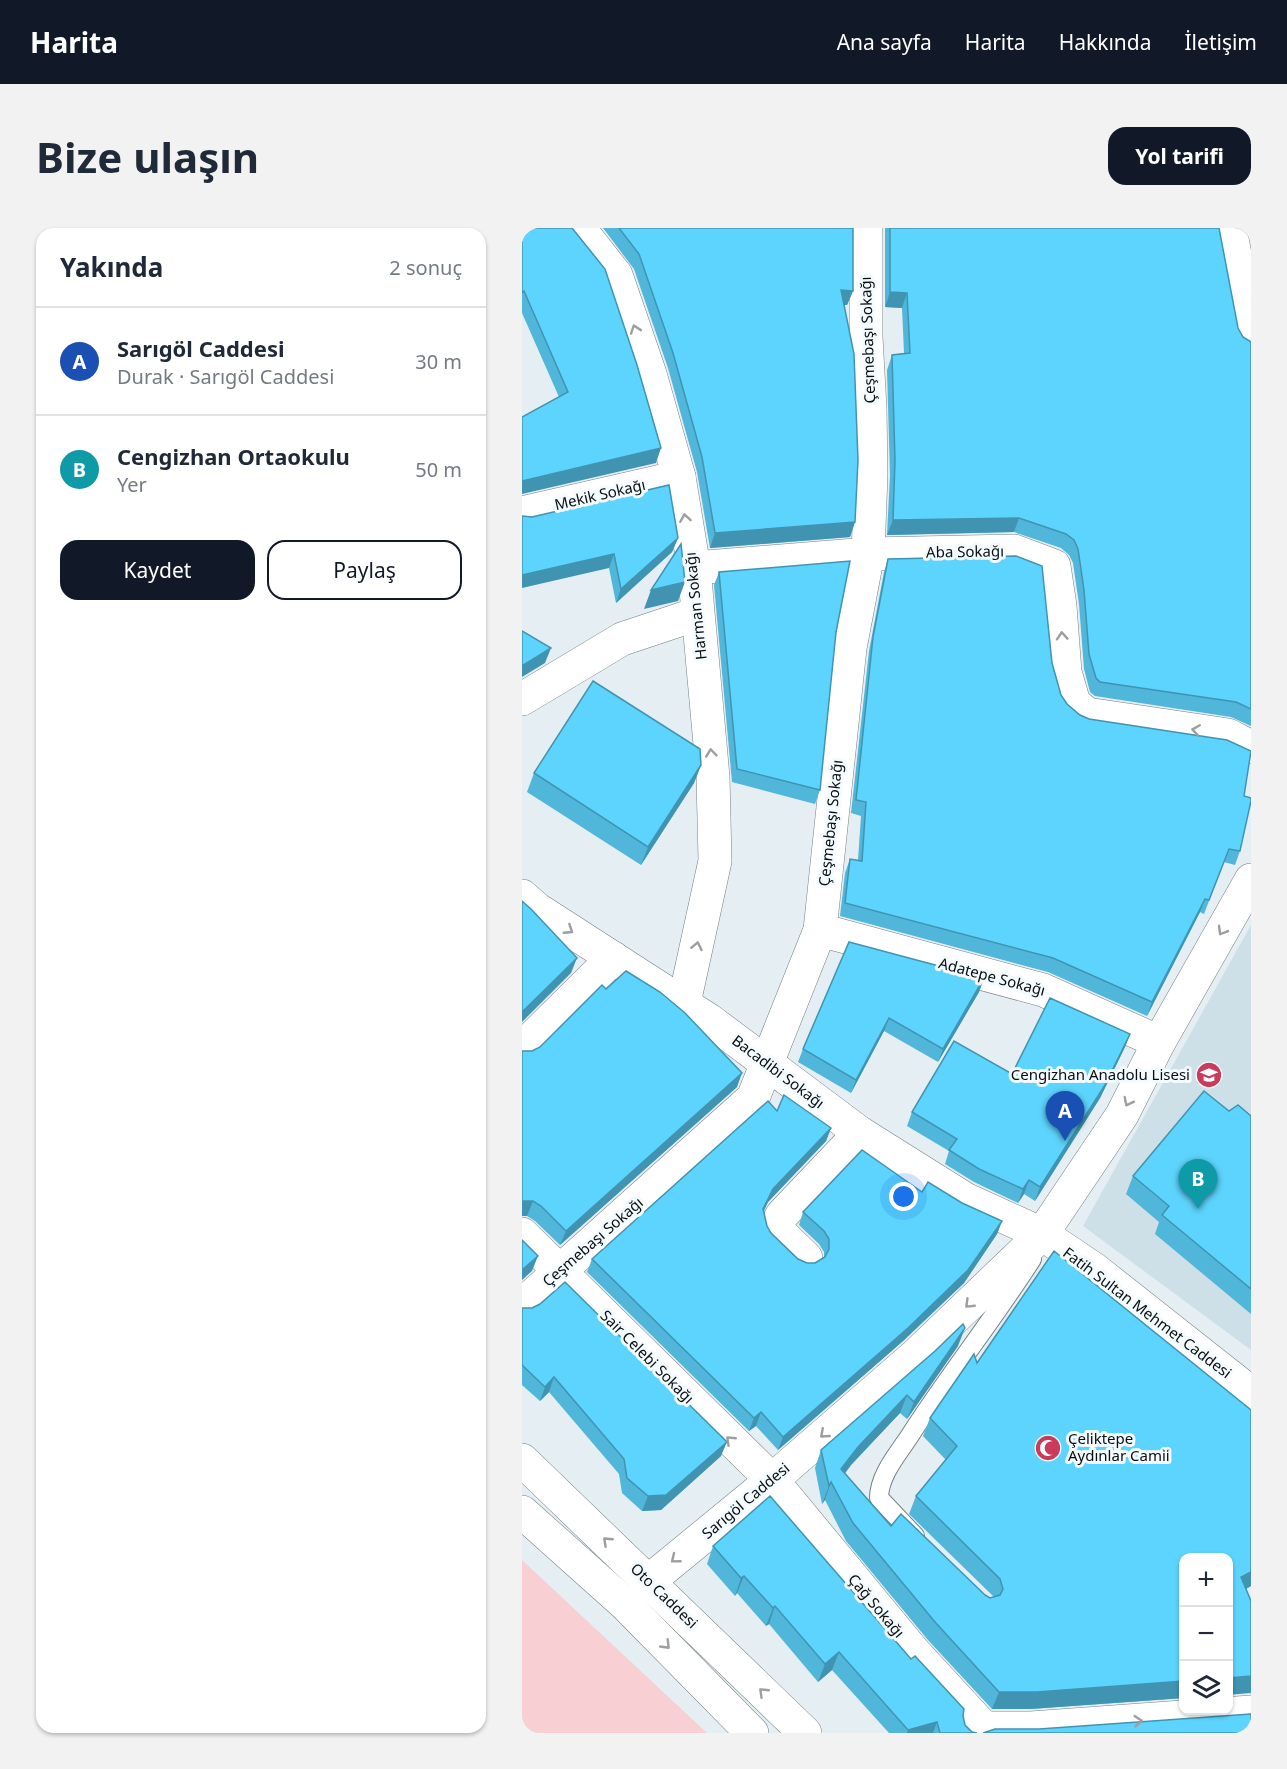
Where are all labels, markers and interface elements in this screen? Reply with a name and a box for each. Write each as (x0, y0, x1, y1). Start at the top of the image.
text: Harita (30, 23, 118, 61)
text: Ana sayfa (837, 28, 932, 56)
text: Harita (965, 28, 1026, 56)
text: Hakkında (1059, 28, 1152, 56)
text: İletişim (1185, 28, 1257, 56)
button: Yol tarifi (1108, 127, 1251, 185)
text: Bize ulaşın (36, 128, 259, 185)
text: Yakında (60, 249, 163, 285)
text: 2 sonuç (389, 254, 462, 281)
street label: Çeşmebaşı Sokağı (855, 276, 879, 404)
one-way arrow (630, 325, 642, 335)
text: Sarıgöl Caddesi (117, 333, 285, 363)
text: A (73, 348, 86, 375)
text: 30 m (415, 348, 462, 375)
text: Durak · Sarıgöl Caddesi (117, 363, 334, 390)
text: Cengizhan Ortaokulu (117, 441, 350, 471)
text: B (73, 456, 86, 483)
text: 50 m (415, 456, 462, 483)
text: Yer (117, 471, 147, 498)
street label: Mekik Sokağı (552, 474, 647, 514)
one-way arrow (680, 513, 692, 522)
button: Kaydet (60, 540, 255, 600)
button: Paylaş (267, 540, 462, 600)
street label: Aba Sokağı (926, 540, 1004, 562)
street label: Harman Sokağı (679, 551, 711, 661)
one-way arrow (1056, 632, 1069, 641)
one-way arrow (1191, 724, 1201, 737)
one-way arrow (705, 748, 718, 758)
street label: Çeşmebaşı Sokağı (813, 759, 847, 887)
one-way arrow (563, 923, 574, 934)
one-way arrow (1218, 925, 1229, 935)
one-way arrow (689, 941, 702, 951)
street label: Adatepe Sokağı (937, 952, 1048, 1000)
street label: Bacadibi Sokağı (728, 1030, 829, 1112)
school or university icon: Cengizhan Anadolu Lisesi (1194, 1060, 1224, 1090)
place label: Cengizhan Anadolu Lisesi (1011, 1064, 1190, 1084)
pin: A (1046, 1092, 1084, 1141)
one-way arrow (1124, 1096, 1136, 1107)
pin: B (1178, 1160, 1218, 1209)
your location (889, 1182, 918, 1211)
street label: Çeşmebaşı Sokağı (538, 1192, 647, 1290)
street label: Fatih Sultan Mehmet Caddesi (1059, 1242, 1236, 1382)
one-way arrow (966, 1297, 976, 1308)
street label: Sair Celebi Sokağı (597, 1305, 699, 1407)
one-way arrow (820, 1427, 831, 1438)
place label: Çeliktepe Aydınlar Camii (1068, 1428, 1170, 1465)
mosque icon: Çeliktepe Aydınlar Camii (1033, 1433, 1063, 1463)
one-way arrow (726, 1436, 737, 1447)
street label: Sarıgöl Caddesi (697, 1458, 793, 1543)
one-way arrow (603, 1537, 613, 1548)
one-way arrow (670, 1552, 681, 1563)
map controls (1179, 1553, 1233, 1715)
button: + (1179, 1553, 1233, 1607)
street label: Oto Caddesi (627, 1558, 703, 1632)
street label: Çağ Sokağı (844, 1569, 909, 1642)
button: − (1179, 1607, 1233, 1661)
one-way arrow (659, 1639, 670, 1649)
button: layers (1179, 1661, 1233, 1715)
one-way arrow (760, 1689, 771, 1700)
one-way arrow (1133, 1715, 1142, 1728)

